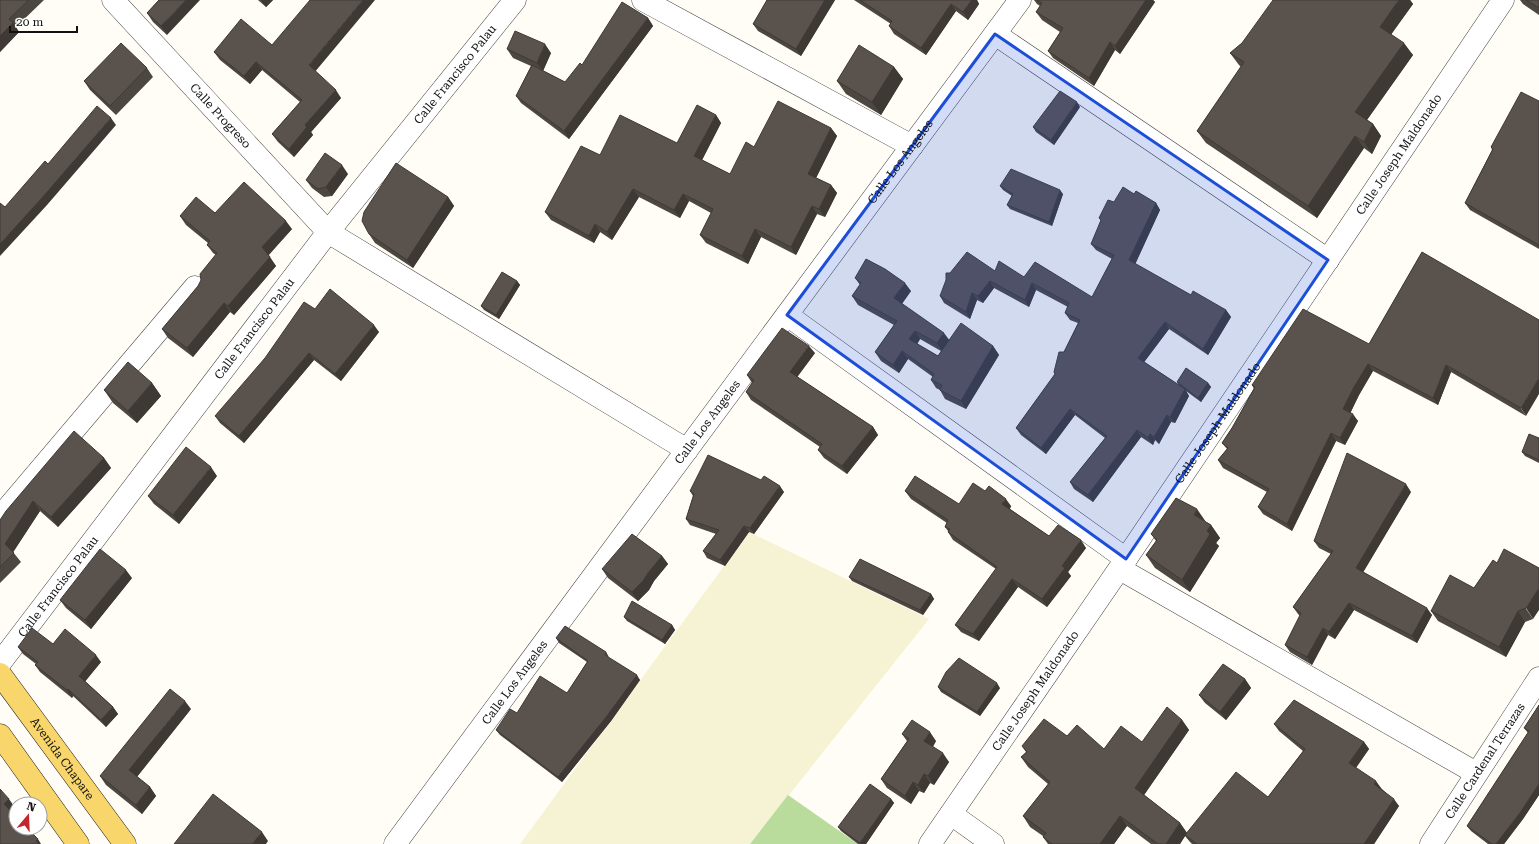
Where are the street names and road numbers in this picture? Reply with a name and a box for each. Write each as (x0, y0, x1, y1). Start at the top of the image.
street label: Calle Francisco Palau (411, 22, 499, 127)
street label: Calle Progreso (187, 81, 254, 151)
street label: Calle Joseph Maldonado (1353, 91, 1445, 217)
street label: Calle Los Angeles (865, 117, 936, 206)
street label: Calle Francisco Palau (211, 275, 298, 382)
street label: Calle Joseph Maldonado (1172, 360, 1264, 486)
street label: Calle Los Angeles (672, 377, 743, 467)
street label: Calle Francisco Palau (15, 533, 101, 640)
street label: Calle Joseph Maldonado (989, 628, 1082, 754)
street label: Calle Los Angeles (479, 637, 550, 727)
street label: Calle Cardenal Terrazas (1442, 700, 1528, 822)
street label: Avenida Chapare (27, 715, 97, 803)

